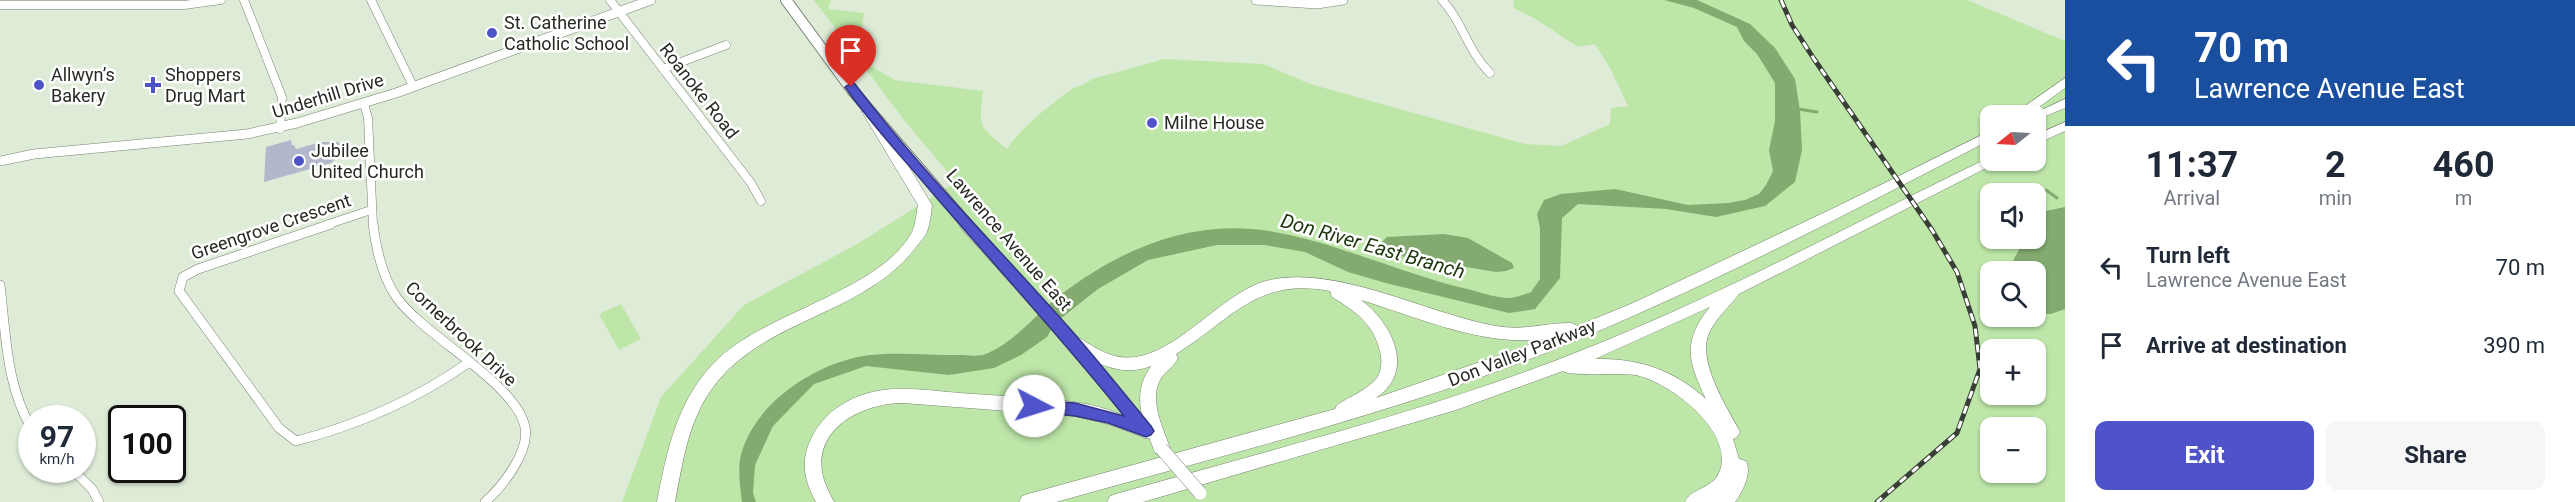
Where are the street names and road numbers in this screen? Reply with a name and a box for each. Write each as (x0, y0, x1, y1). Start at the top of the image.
street label: Roanoke Road (656, 39, 743, 143)
street label: Underhill Drive (270, 69, 386, 122)
street label: Lawrence Avenue East (942, 165, 1077, 315)
street label: Greengrove Crescent (188, 189, 353, 264)
street label: Cornerbrook Drive (401, 277, 521, 391)
street label: Don Valley Parkway (1445, 315, 1599, 390)

